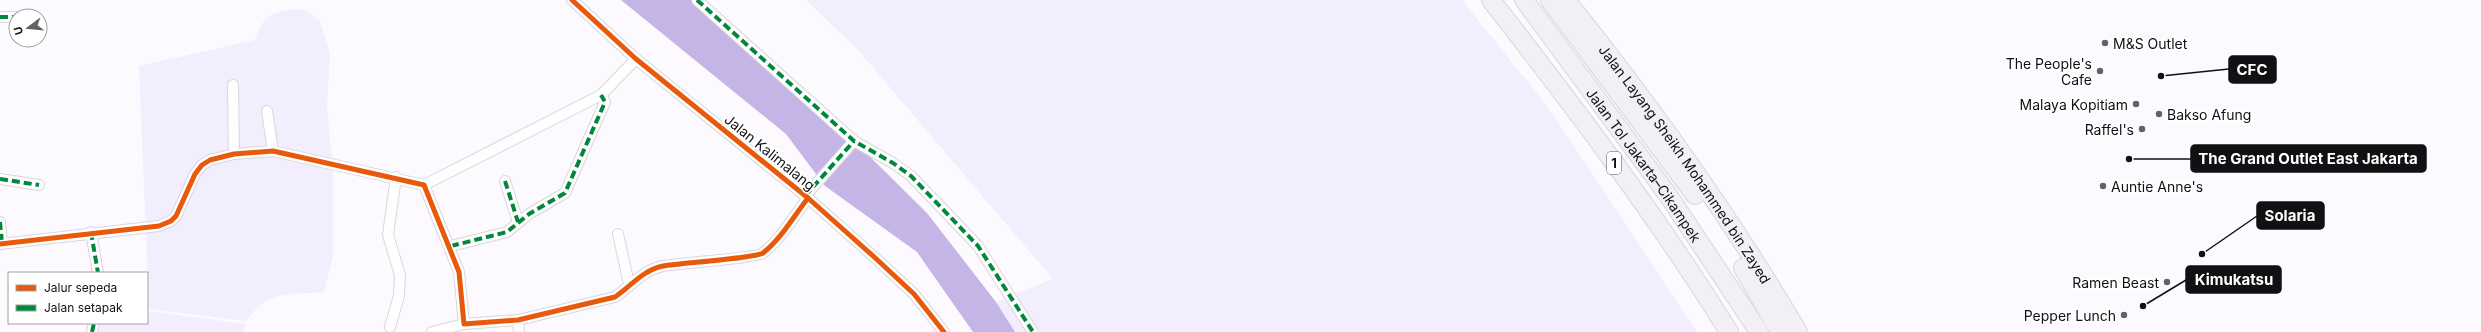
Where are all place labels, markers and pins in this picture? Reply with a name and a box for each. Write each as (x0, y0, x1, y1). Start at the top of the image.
place label: M&S Outlet (2113, 35, 2188, 52)
marker: M&S Outlet (2100, 38, 2110, 48)
place label: The People's Cafe (2006, 55, 2092, 88)
callout: CFC (2229, 56, 2276, 83)
marker: The People's Cafe (2095, 66, 2105, 76)
place label: Malaya Kopitiam (2020, 96, 2128, 113)
marker: Malaya Kopitiam (2131, 99, 2141, 109)
place label: Bakso Afung (2167, 106, 2251, 123)
marker: Bakso Afung (2154, 109, 2164, 119)
place label: Raffel's (2085, 121, 2134, 138)
marker: Raffel's (2137, 124, 2147, 134)
callout: The Grand Outlet East Jakarta (2191, 145, 2426, 172)
place label: Auntie Anne's (2111, 178, 2203, 195)
marker: Auntie Anne's (2098, 181, 2108, 191)
callout: Solaria (2257, 202, 2324, 229)
callout: Kimukatsu (2186, 266, 2281, 293)
place label: Ramen Beast (2072, 274, 2159, 291)
marker: Ramen Beast (2162, 277, 2172, 287)
place label: Pepper Lunch (2024, 307, 2116, 324)
marker: Pepper Lunch (2119, 310, 2129, 320)

